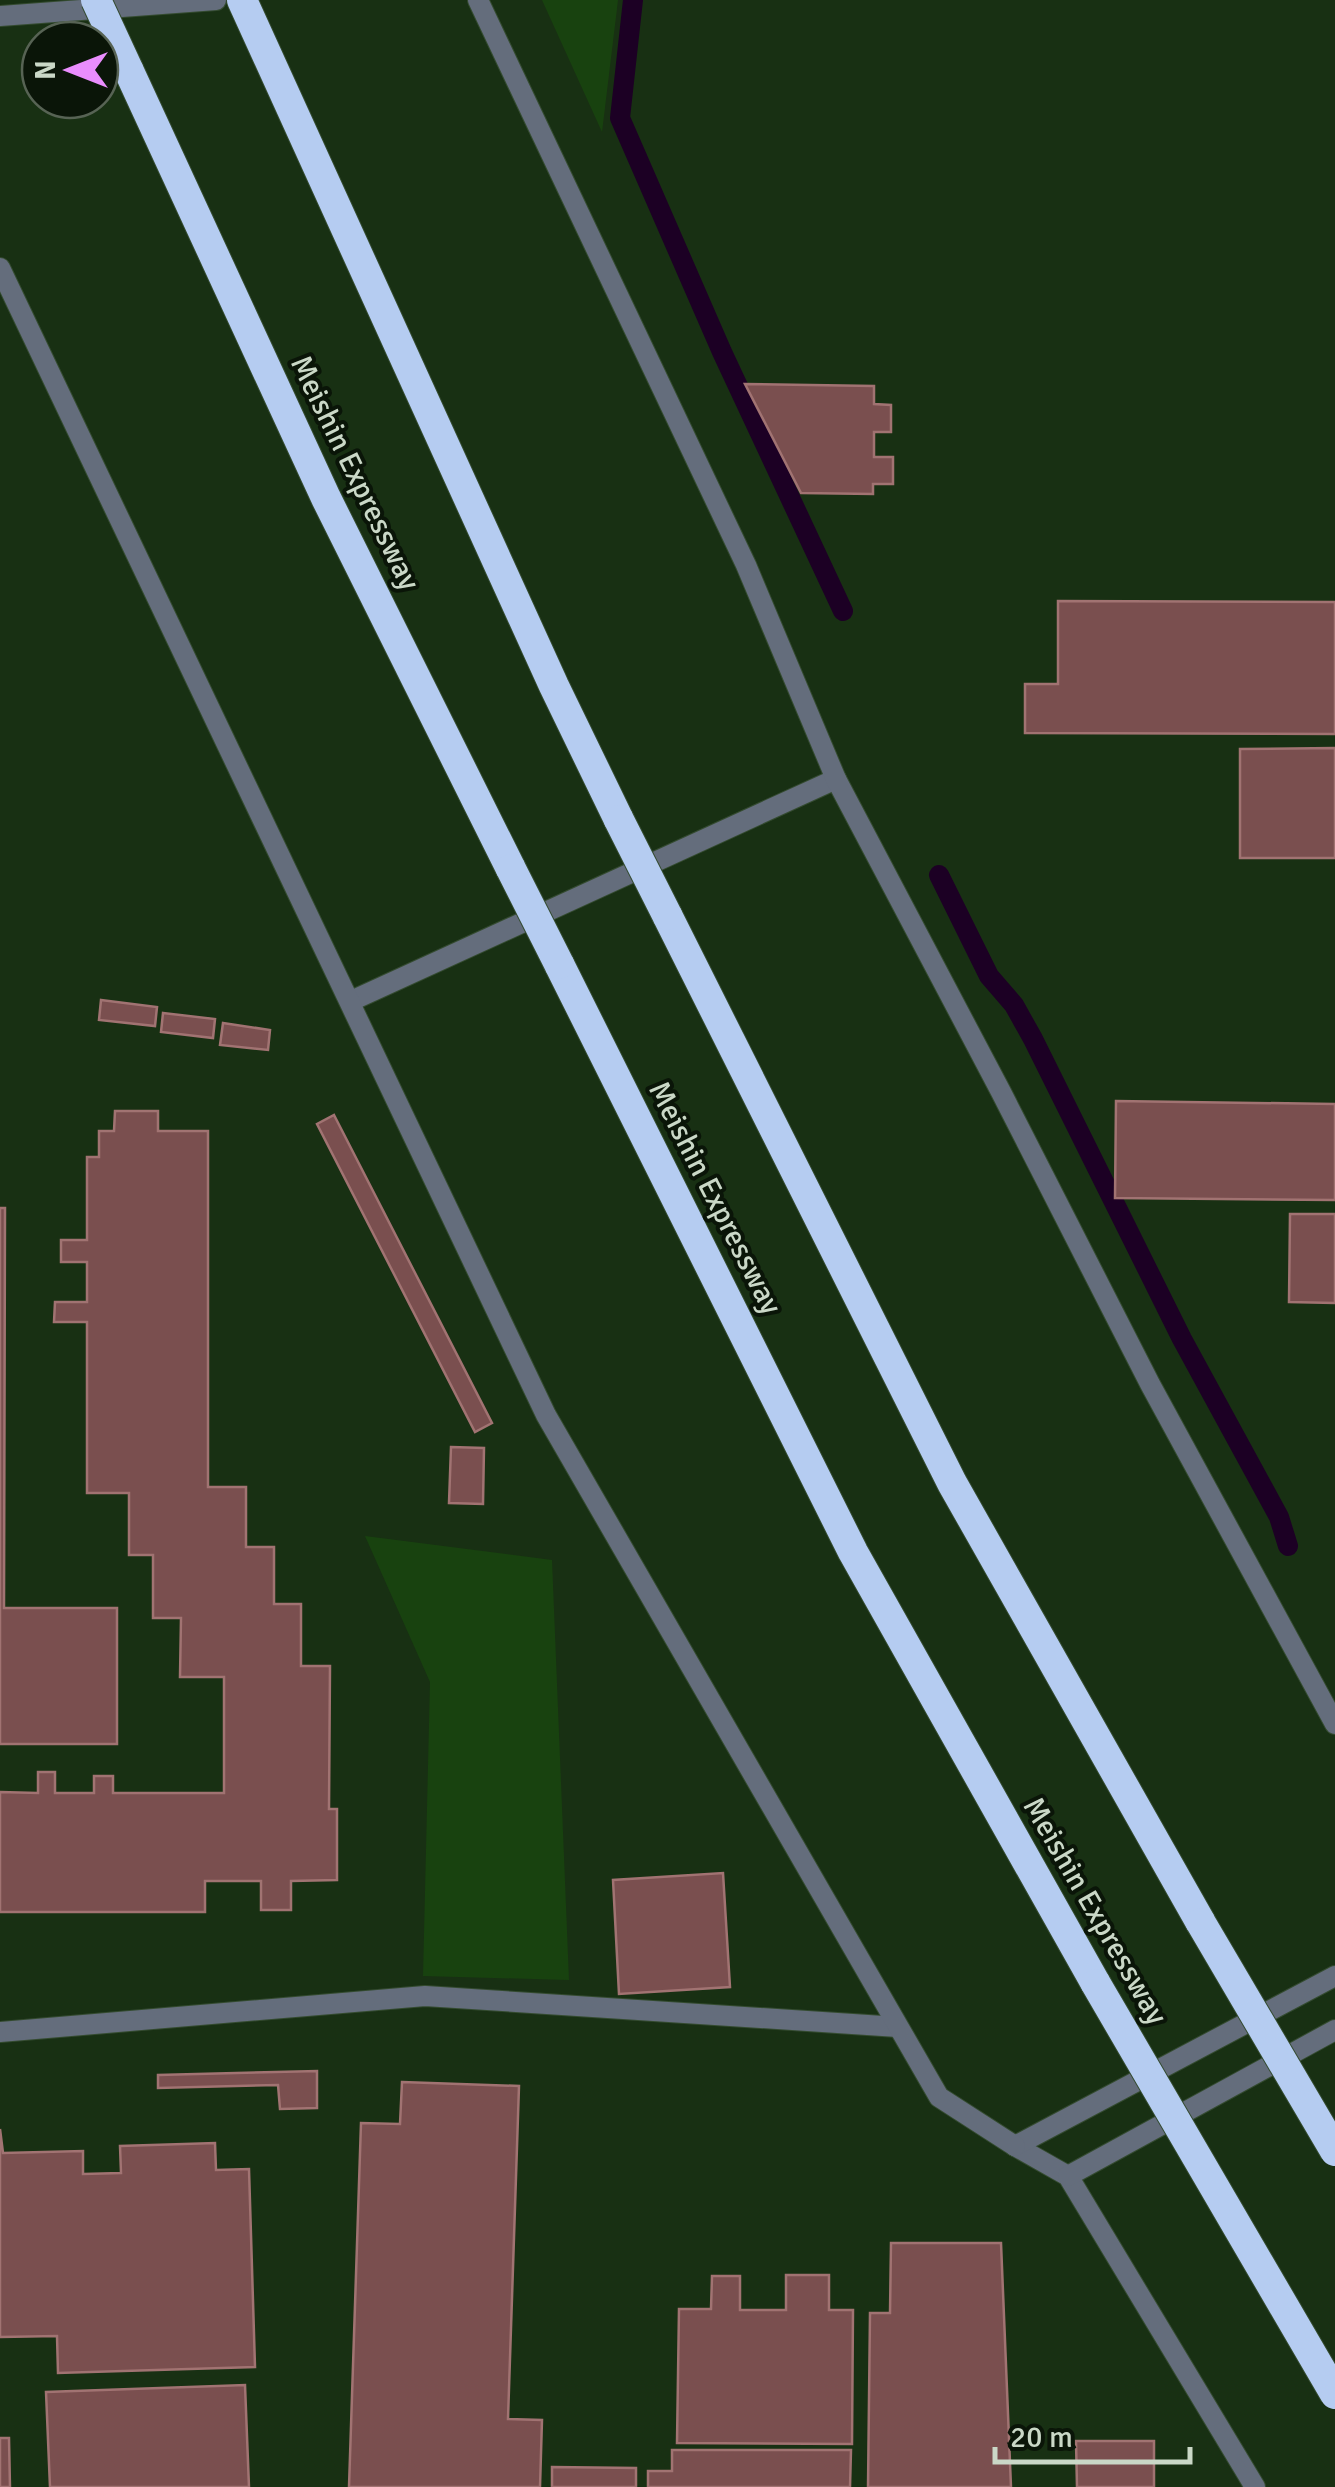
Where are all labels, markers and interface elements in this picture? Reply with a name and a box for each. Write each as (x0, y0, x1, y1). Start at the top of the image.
north arrow (20, 20, 120, 120)
text: N (29, 60, 63, 80)
street label: Meishin Expressway (282, 350, 428, 596)
street label: Meishin Expressway (640, 1075, 790, 1321)
street label: Meishin Expressway (1015, 1791, 1175, 2031)
scale bar (995, 2402, 1190, 2464)
text: 20 m (1010, 2419, 1073, 2456)

